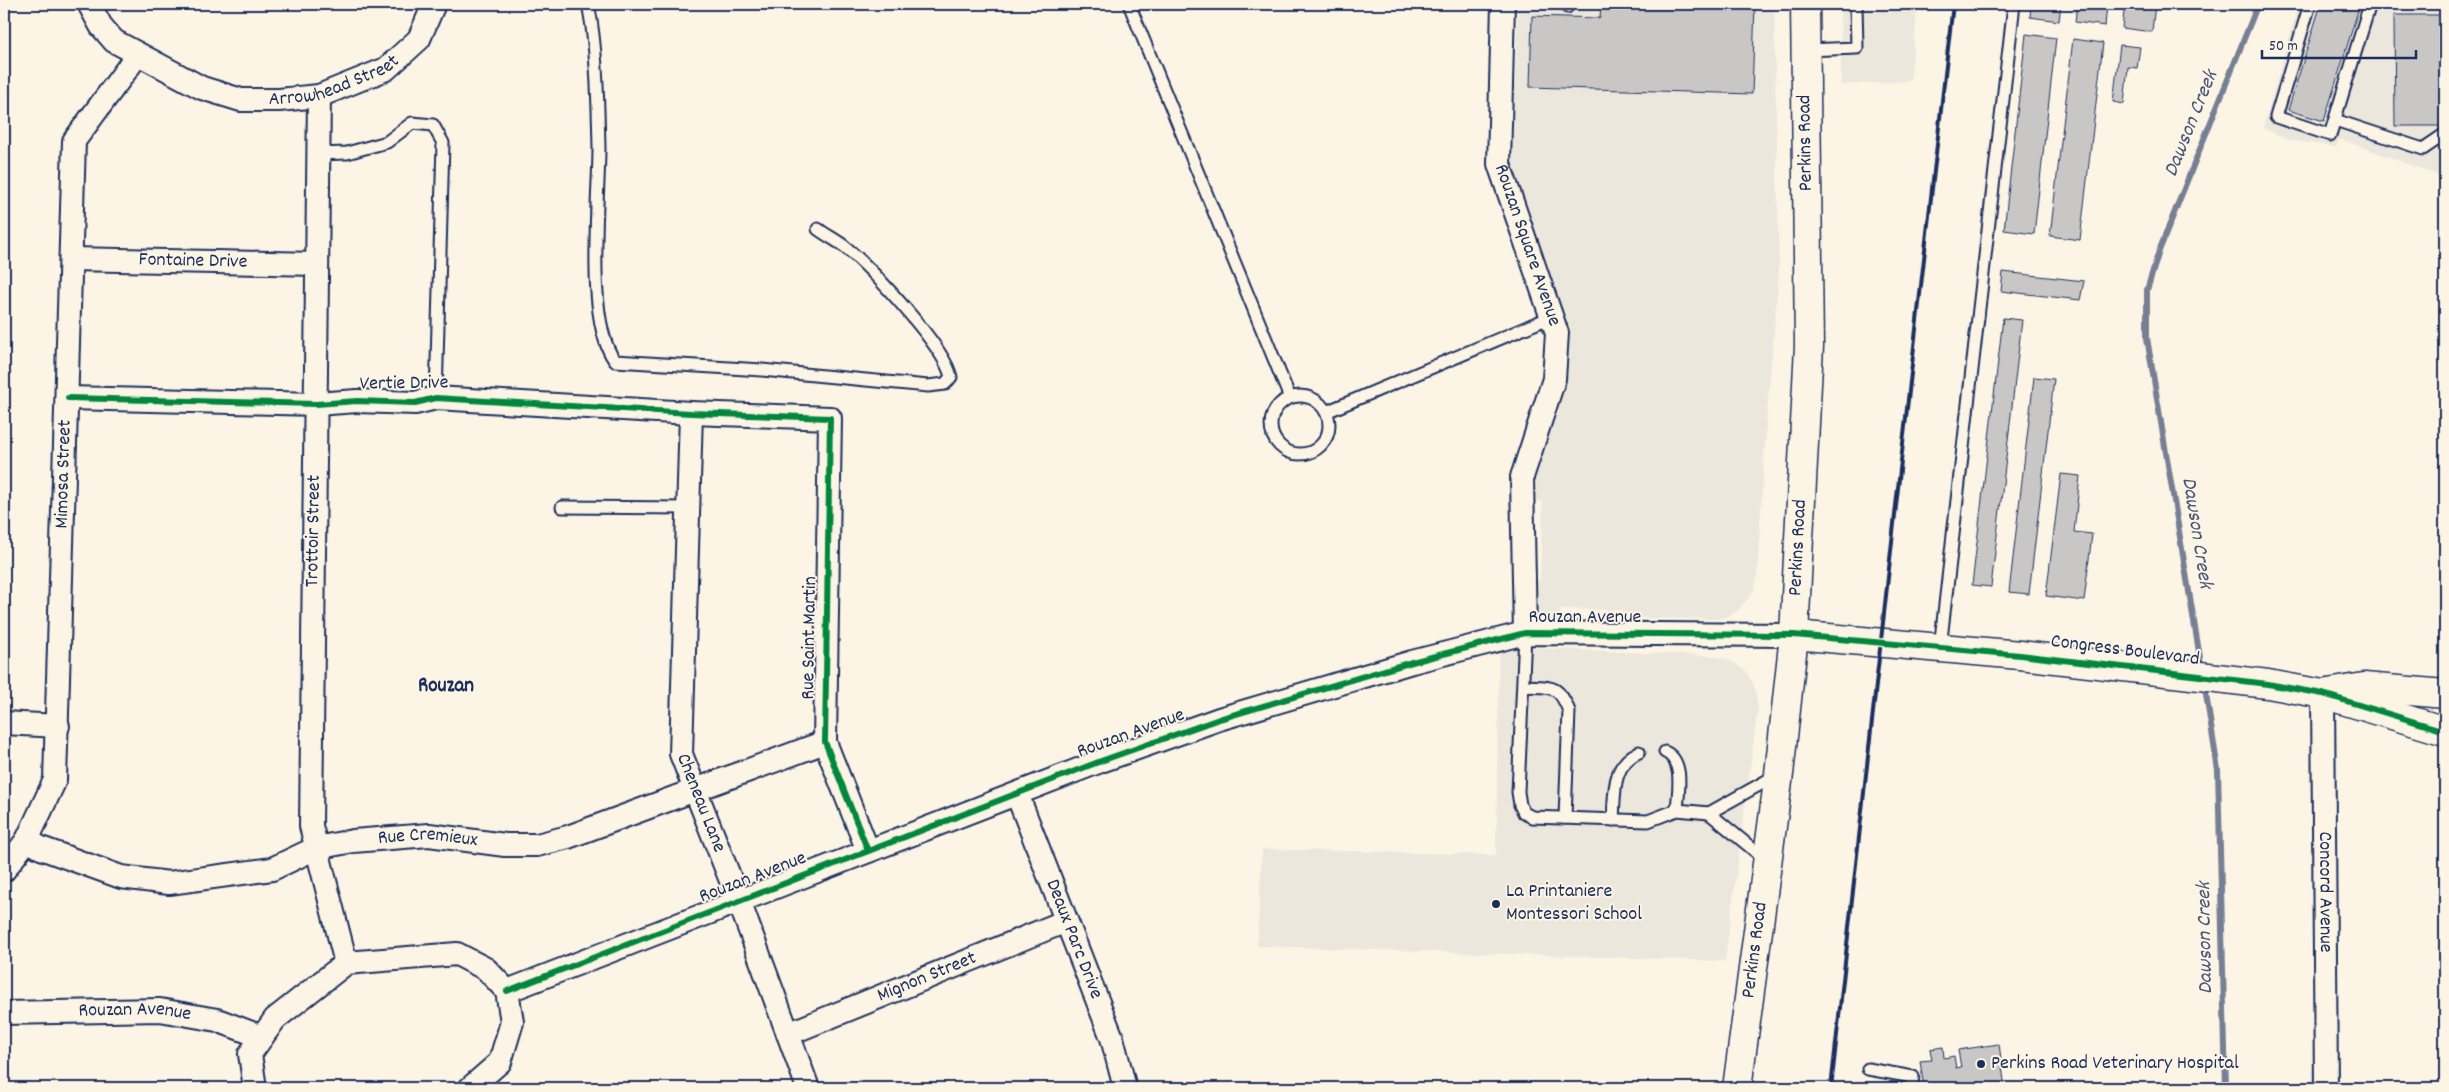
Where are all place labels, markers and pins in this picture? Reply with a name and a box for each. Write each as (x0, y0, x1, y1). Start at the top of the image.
place label: La Printaniere Montessori School (1506, 878, 1642, 929)
marker: La Printaniere Montessori School (1490, 898, 1502, 910)
place label: Perkins Road Veterinary Hospital (1991, 1050, 2239, 1078)
marker: Perkins Road Veterinary Hospital (1975, 1058, 1987, 1070)

